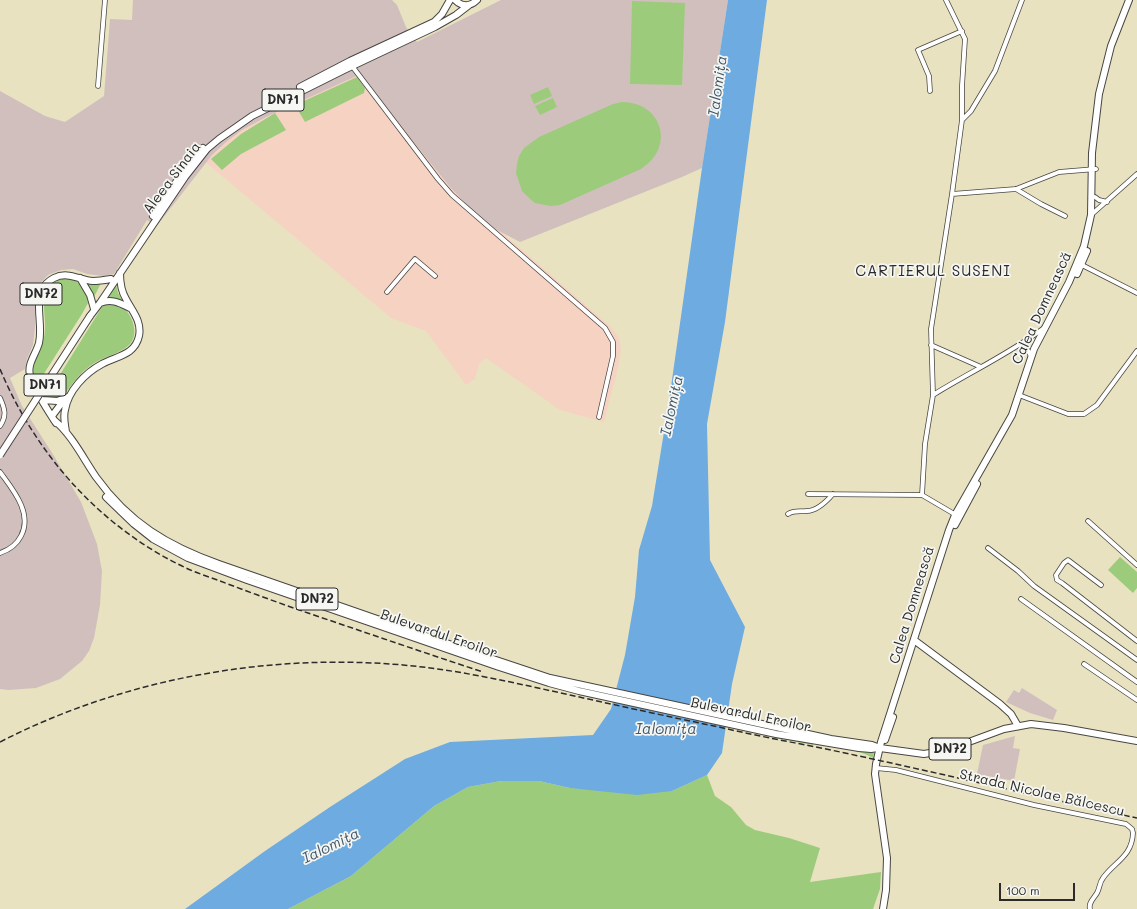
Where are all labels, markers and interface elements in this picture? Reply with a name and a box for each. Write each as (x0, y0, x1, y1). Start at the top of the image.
water label: Ialomița (705, 55, 731, 117)
road number: DN71 (262, 89, 304, 111)
street label: Aleea Sinaia (140, 139, 204, 217)
street label: Calea Domnească (1009, 249, 1075, 367)
district label: CARTIERUL SUSENI (855, 262, 1011, 280)
road number: DN72 (20, 283, 62, 305)
road number: DN71 (24, 374, 66, 396)
water label: Ialomița (657, 374, 687, 438)
street label: Calea Domnească (886, 544, 938, 666)
road number: DN72 (296, 588, 338, 610)
street label: Bulevardul Eroilor (378, 606, 500, 662)
street label: Bulevardul Eroilor (689, 694, 813, 736)
water label: Ialomița (635, 720, 697, 738)
road number: DN72 (929, 738, 971, 760)
street label: Strada Nicolae Bălcescu (958, 766, 1126, 820)
water label: Ialomița (300, 825, 362, 867)
scale bar (1001, 875, 1077, 901)
text: 100 m (1006, 882, 1040, 898)

